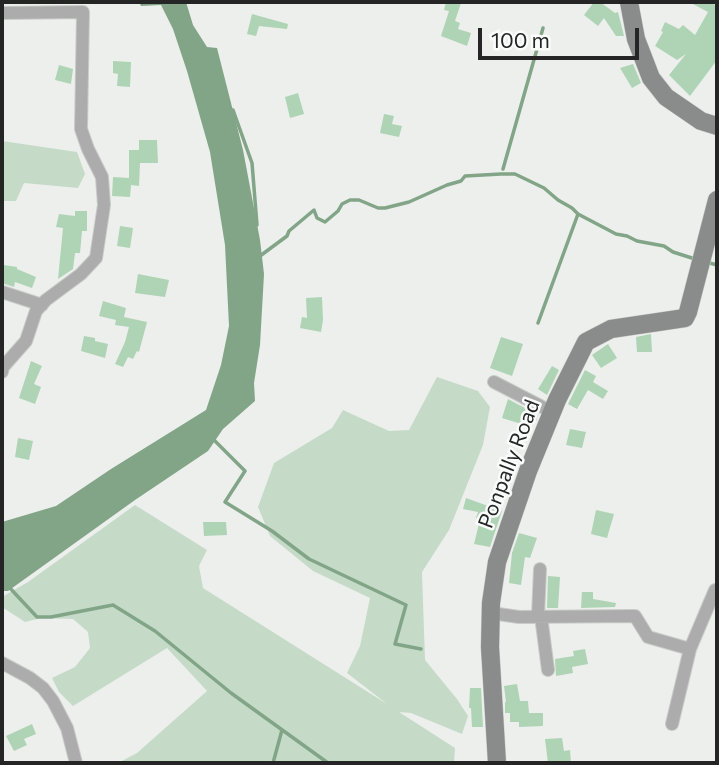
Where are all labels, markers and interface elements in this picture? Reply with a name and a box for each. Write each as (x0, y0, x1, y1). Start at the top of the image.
scale bar (481, 14, 642, 58)
text: 100 m (491, 27, 550, 52)
street label: Ponpally Road (473, 396, 545, 532)

